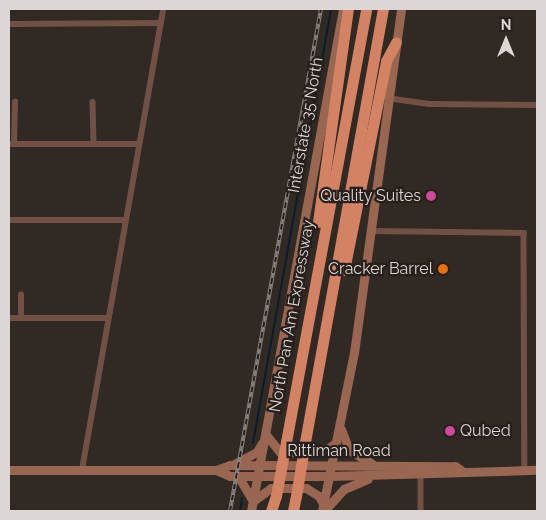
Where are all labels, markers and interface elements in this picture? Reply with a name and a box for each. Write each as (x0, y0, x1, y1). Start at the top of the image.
north arrow (481, 15, 531, 65)
text: N (501, 17, 511, 33)
street label: Interstate 35 North (285, 56, 327, 194)
place label: Quality Suites (320, 186, 421, 206)
marker: Quality Suites (425, 190, 437, 202)
street label: North Pan Am Expressway (266, 218, 318, 414)
place label: Cracker Barrel (328, 259, 433, 279)
marker: Cracker Barrel (437, 263, 449, 275)
place label: Qubed (460, 421, 511, 441)
marker: Qubed (444, 425, 456, 437)
street label: Rittiman Road (287, 441, 391, 461)

